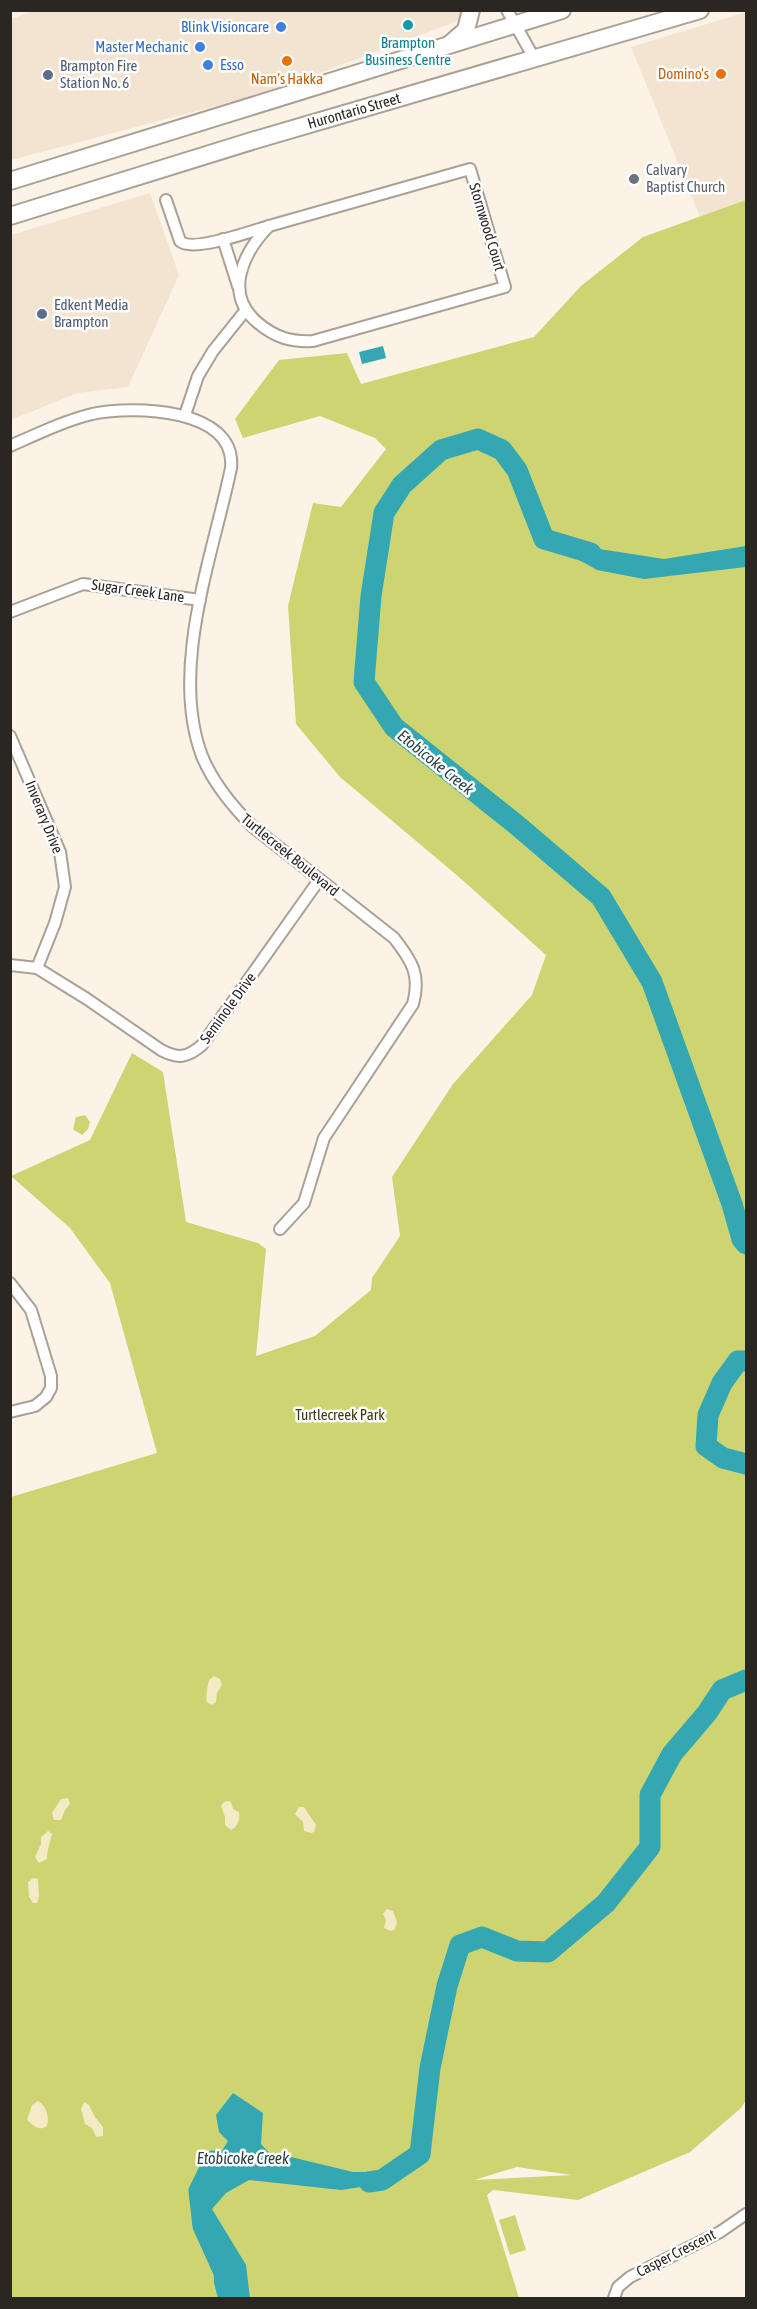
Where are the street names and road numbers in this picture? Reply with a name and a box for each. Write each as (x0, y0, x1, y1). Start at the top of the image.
street label: Hurontario Street (305, 89, 402, 132)
street label: Stornwood Court (466, 181, 509, 273)
street label: Sugar Creek Lane (91, 576, 186, 605)
street label: Inverary Drive (22, 778, 67, 856)
street label: Turtlecreek Boulevard (238, 810, 343, 899)
street label: Seminole Drive (196, 969, 259, 1046)
street label: Casper Crescent (633, 2225, 718, 2280)

